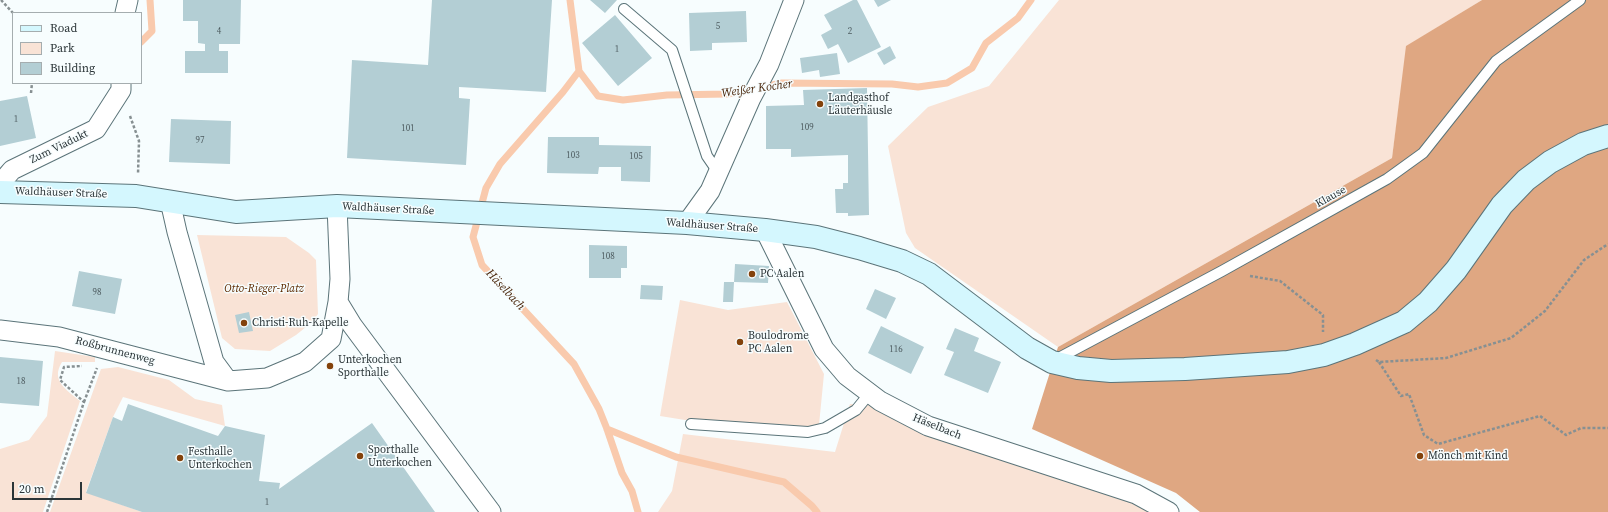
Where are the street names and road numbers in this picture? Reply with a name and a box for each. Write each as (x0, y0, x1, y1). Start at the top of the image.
street label: Zum Viadukt (28, 127, 90, 167)
street label: Klause (1313, 183, 1349, 211)
street label: Waldhäuser Straße (15, 185, 107, 201)
street label: Waldhäuser Straße (341, 200, 435, 218)
street label: Waldhäuser Straße (665, 216, 759, 236)
street label: Roßbrunnenweg (74, 334, 156, 368)
street label: Häselbach (911, 411, 963, 443)

